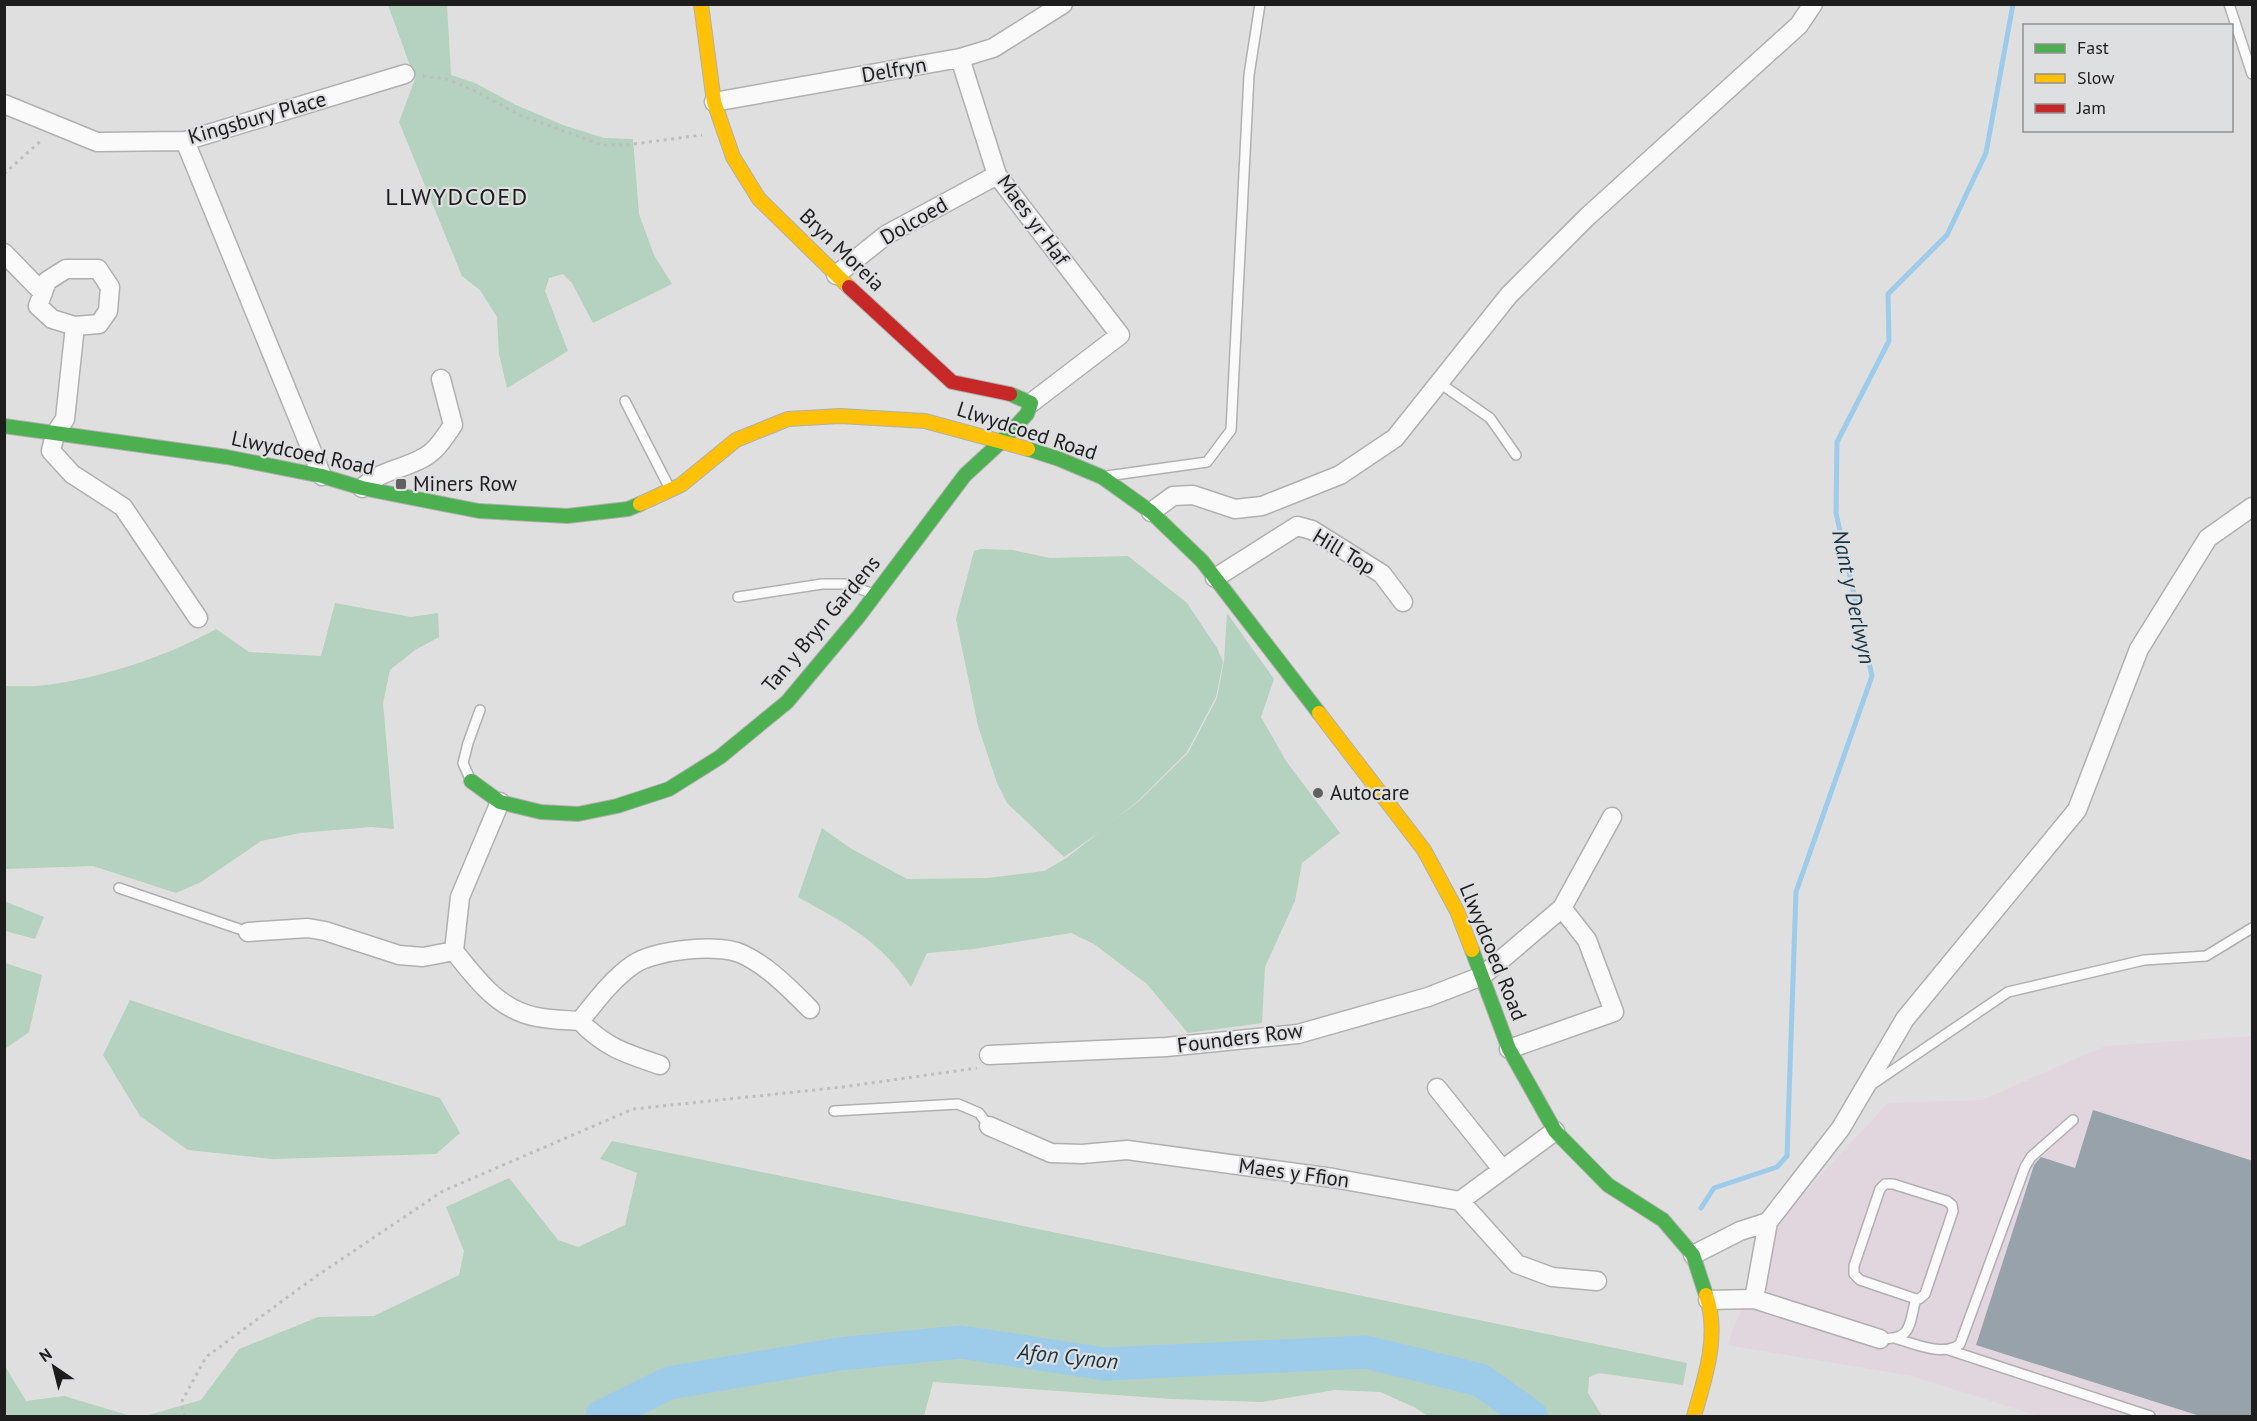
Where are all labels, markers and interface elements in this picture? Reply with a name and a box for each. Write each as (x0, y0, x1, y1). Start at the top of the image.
legend (2023, 24, 2233, 132)
text: Fast (2077, 36, 2109, 59)
street label: Delfryn (859, 51, 929, 89)
text: Slow (2077, 66, 2115, 89)
street label: Kingsbury Place (185, 85, 329, 150)
text: Jam (2076, 96, 2106, 119)
street label: Maes yr Haf (991, 169, 1076, 271)
district label: LLWYDCOED (385, 181, 529, 212)
street label: Dolcoed (875, 191, 952, 251)
street label: Bryn Moreia (794, 202, 891, 297)
street label: Llwydcoed Road (954, 395, 1101, 466)
street label: Llwydcoed Road (229, 424, 377, 481)
place label: Miners Row (413, 470, 517, 497)
marker: Miners Row (394, 477, 408, 491)
street label: Hill Top (1308, 522, 1381, 581)
water label: Nant y Derlwyn (1826, 527, 1882, 667)
street label: Tan y Bryn Gardens (756, 550, 886, 698)
place label: Autocare (1330, 779, 1409, 806)
marker: Autocare (1311, 786, 1325, 800)
street label: Llwydcoed Road (1454, 879, 1533, 1025)
street label: Founders Row (1176, 1016, 1305, 1059)
street label: Maes y Ffion (1237, 1151, 1351, 1194)
north arrow (24, 1337, 84, 1397)
water label: Afon Cynon (1015, 1337, 1120, 1375)
text: N (35, 1344, 55, 1366)

